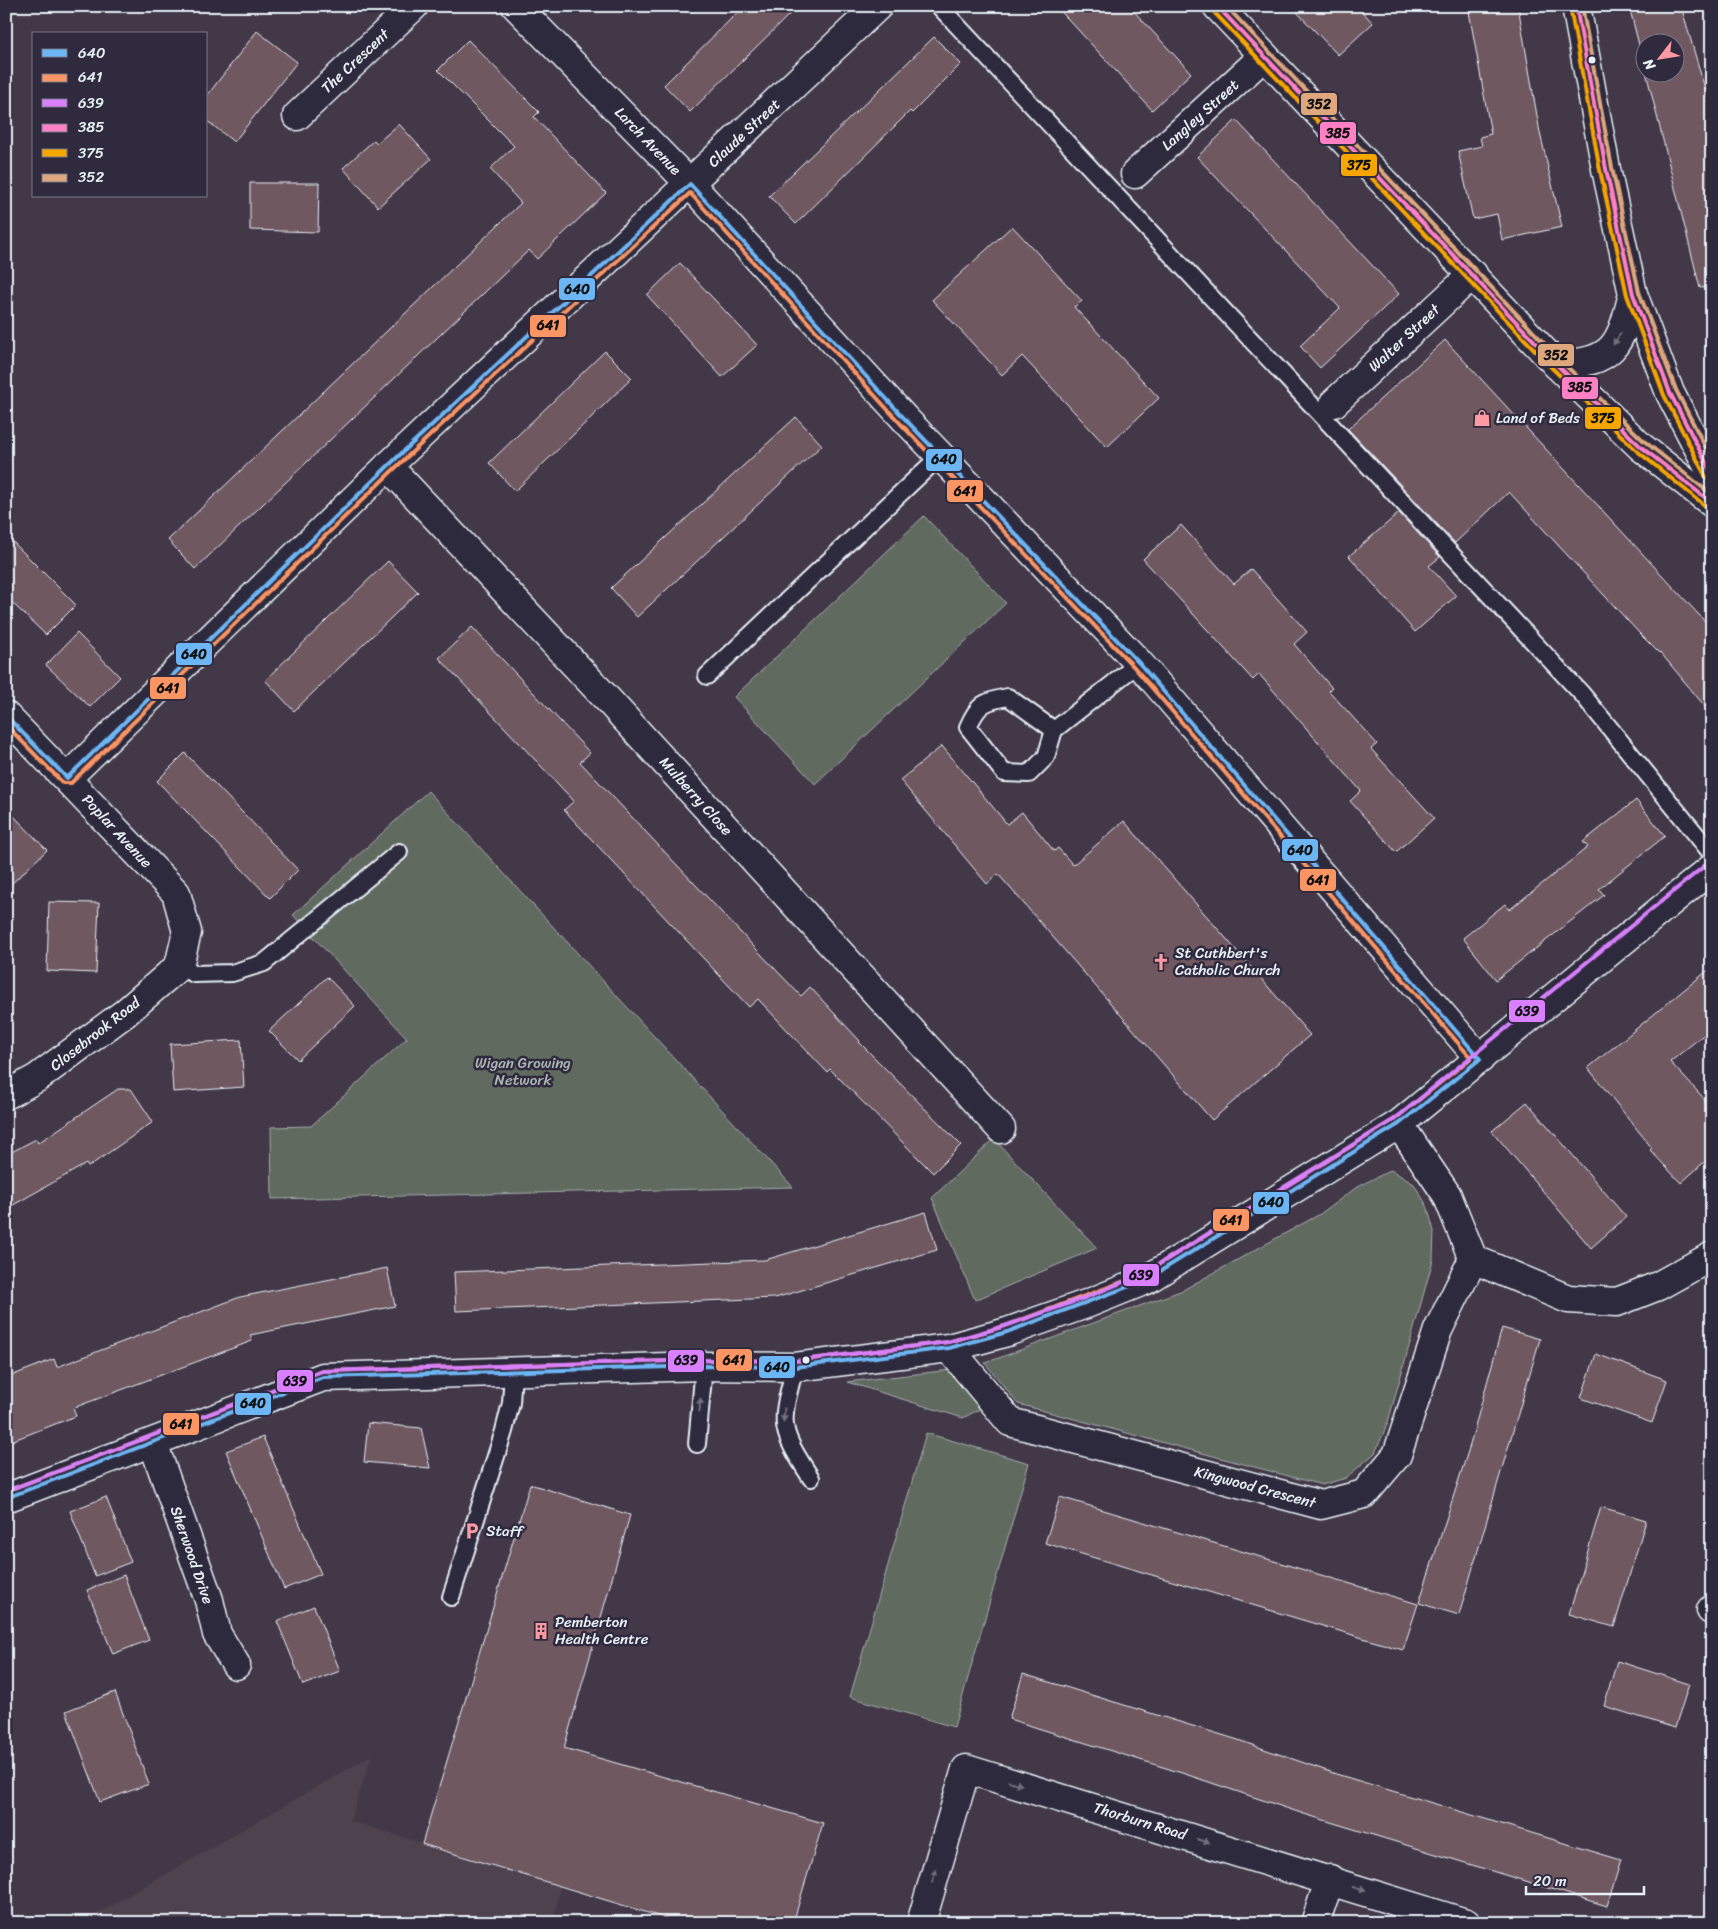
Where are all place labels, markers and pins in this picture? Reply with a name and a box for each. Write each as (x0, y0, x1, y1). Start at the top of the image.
unlabelled marker (1587, 55, 1597, 65)
place label: Land of Beds (1496, 405, 1580, 431)
shop icon: Land of Beds (1472, 408, 1492, 428)
place label: St Cuthbert's Catholic Church (1175, 940, 1281, 983)
church icon: St Cuthbert's Catholic Church (1151, 952, 1171, 972)
unlabelled marker (801, 1355, 811, 1365)
place label: Staff (486, 1518, 526, 1544)
parking icon: Staff (462, 1521, 482, 1541)
place label: Pemberton Health Centre (555, 1609, 649, 1652)
building icon: Pemberton Health Centre (531, 1621, 551, 1641)

